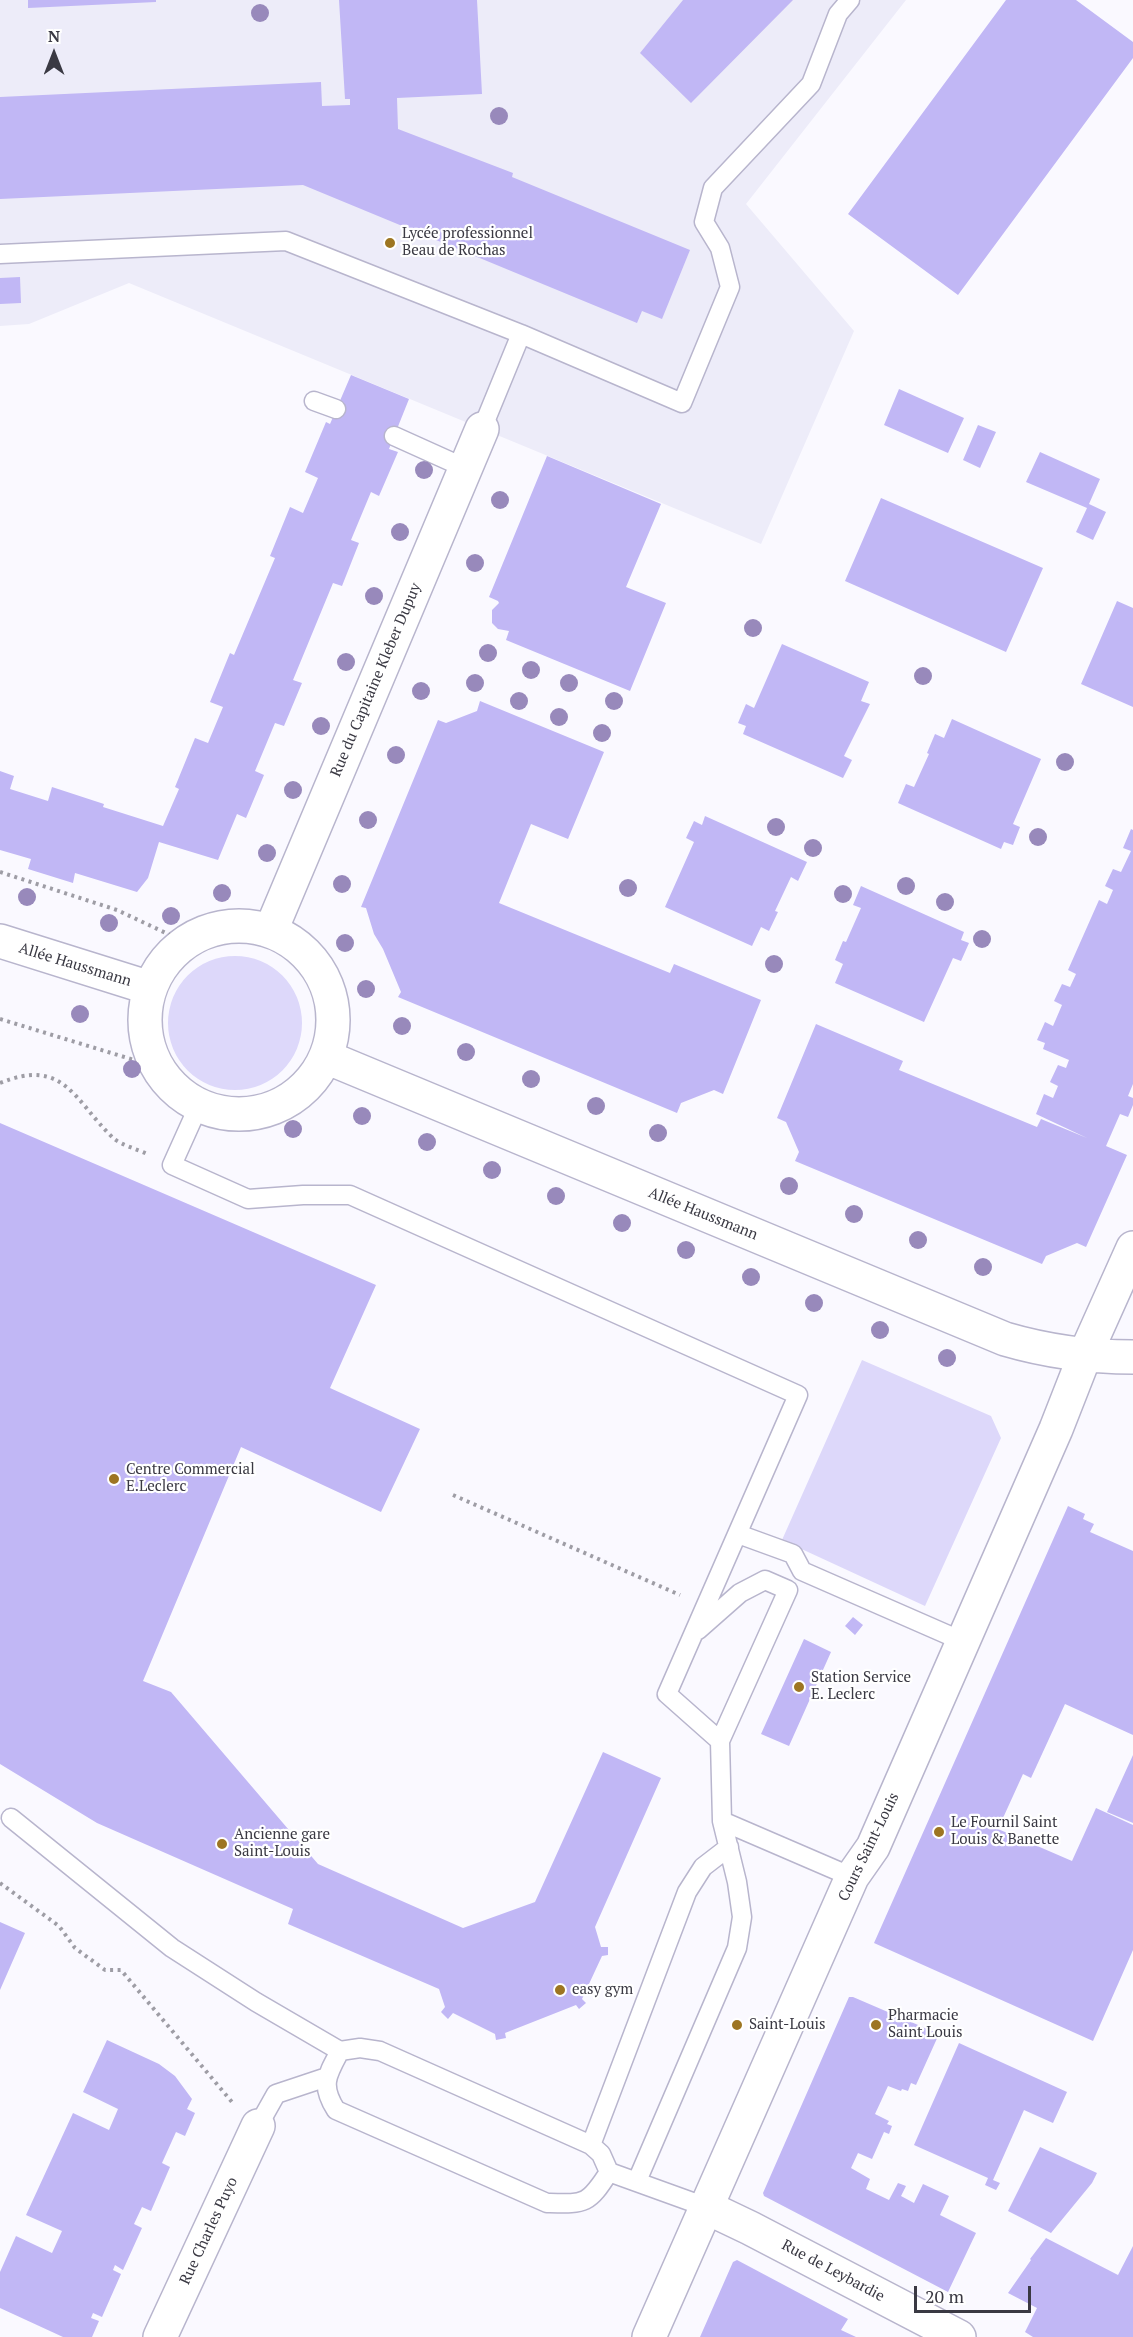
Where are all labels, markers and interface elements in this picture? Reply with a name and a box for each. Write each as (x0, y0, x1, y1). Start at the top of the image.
north arrow (24, 24, 84, 84)
text: N (48, 25, 60, 47)
place label: Lycée professionnel Beau de Rochas (402, 225, 533, 260)
marker: Lycée professionnel Beau de Rochas (383, 236, 397, 250)
street label: Rue du Capitaine Kleber Dupuy (327, 580, 425, 780)
street label: Allée Haussmann (17, 939, 133, 991)
street label: Allée Haussmann (646, 1184, 760, 1244)
place label: Centre Commercial E.Leclerc (126, 1461, 255, 1496)
marker: Centre Commercial E.Leclerc (107, 1472, 121, 1486)
place label: Station Service E. Leclerc (811, 1669, 911, 1704)
marker: Station Service E. Leclerc (792, 1680, 806, 1694)
street label: Cours Saint-Louis (835, 1790, 903, 1904)
place label: Le Fournil Saint Louis & Banette (951, 1814, 1059, 1849)
marker: Le Fournil Saint Louis & Banette (932, 1825, 946, 1839)
place label: Ancienne gare Saint-Louis (234, 1826, 330, 1861)
marker: Ancienne gare Saint-Louis (215, 1837, 229, 1851)
place label: easy gym (572, 1981, 633, 1999)
marker: easy gym (553, 1983, 567, 1997)
place label: Pharmacie Saint Louis (888, 2007, 962, 2042)
place label: Saint-Louis (749, 2016, 826, 2034)
marker: Saint-Louis (730, 2018, 744, 2032)
marker: Pharmacie Saint Louis (869, 2018, 883, 2032)
street label: Rue Charles Puyo (176, 2174, 242, 2288)
street label: Rue de Leybardie (779, 2236, 887, 2306)
scale bar (917, 2274, 1034, 2312)
text: 20 m (925, 2284, 964, 2308)

